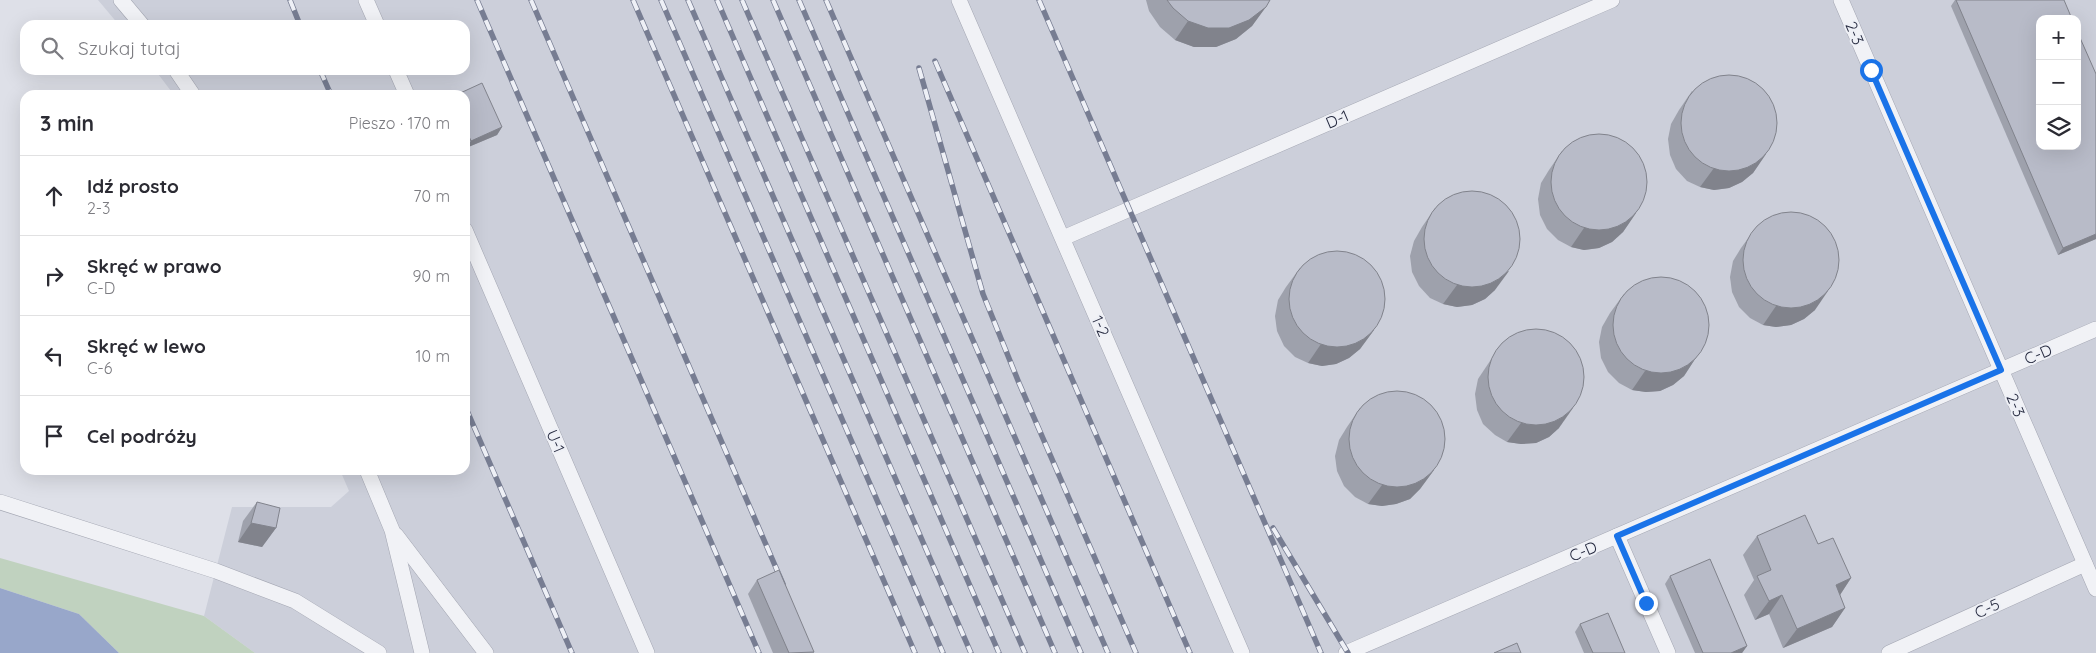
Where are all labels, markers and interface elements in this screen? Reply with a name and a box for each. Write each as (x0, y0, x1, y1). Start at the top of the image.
map controls (2036, 15, 2081, 150)
button: + (2036, 15, 2081, 60)
street label: 2-3 (1841, 18, 1869, 48)
search box (20, 20, 470, 75)
icon: search (38, 34, 66, 62)
text: Szukaj tutaj (78, 36, 181, 60)
route start (1860, 59, 1883, 82)
button: − (2036, 60, 2081, 105)
street label: D-1 (1323, 105, 1351, 133)
button: layers (2036, 105, 2081, 150)
text: 3 min (40, 110, 94, 136)
text: Pieszo · 170 m (349, 113, 450, 133)
text: Idź prosto (87, 174, 179, 198)
icon: ahead (40, 182, 68, 210)
text: 70 m (413, 186, 450, 206)
text: 2-3 (87, 198, 111, 218)
text: Skręć w prawo (87, 254, 222, 278)
icon: right (40, 262, 68, 290)
text: 90 m (413, 266, 450, 286)
text: C-D (87, 278, 115, 298)
street label: 1-2 (1088, 312, 1114, 340)
text: Skręć w lewo (87, 334, 206, 358)
street label: C-D (2021, 339, 2055, 369)
icon: left (40, 342, 68, 370)
text: 10 m (416, 346, 450, 366)
text: C-6 (87, 358, 112, 378)
street label: 2-3 (2002, 390, 2030, 420)
icon: arrive (40, 422, 68, 450)
text: Cel podróży (87, 424, 197, 448)
street label: U-1 (542, 427, 570, 455)
street label: C-D (1566, 536, 1600, 566)
route end (1635, 592, 1658, 615)
street label: C-5 (1971, 594, 2003, 622)

